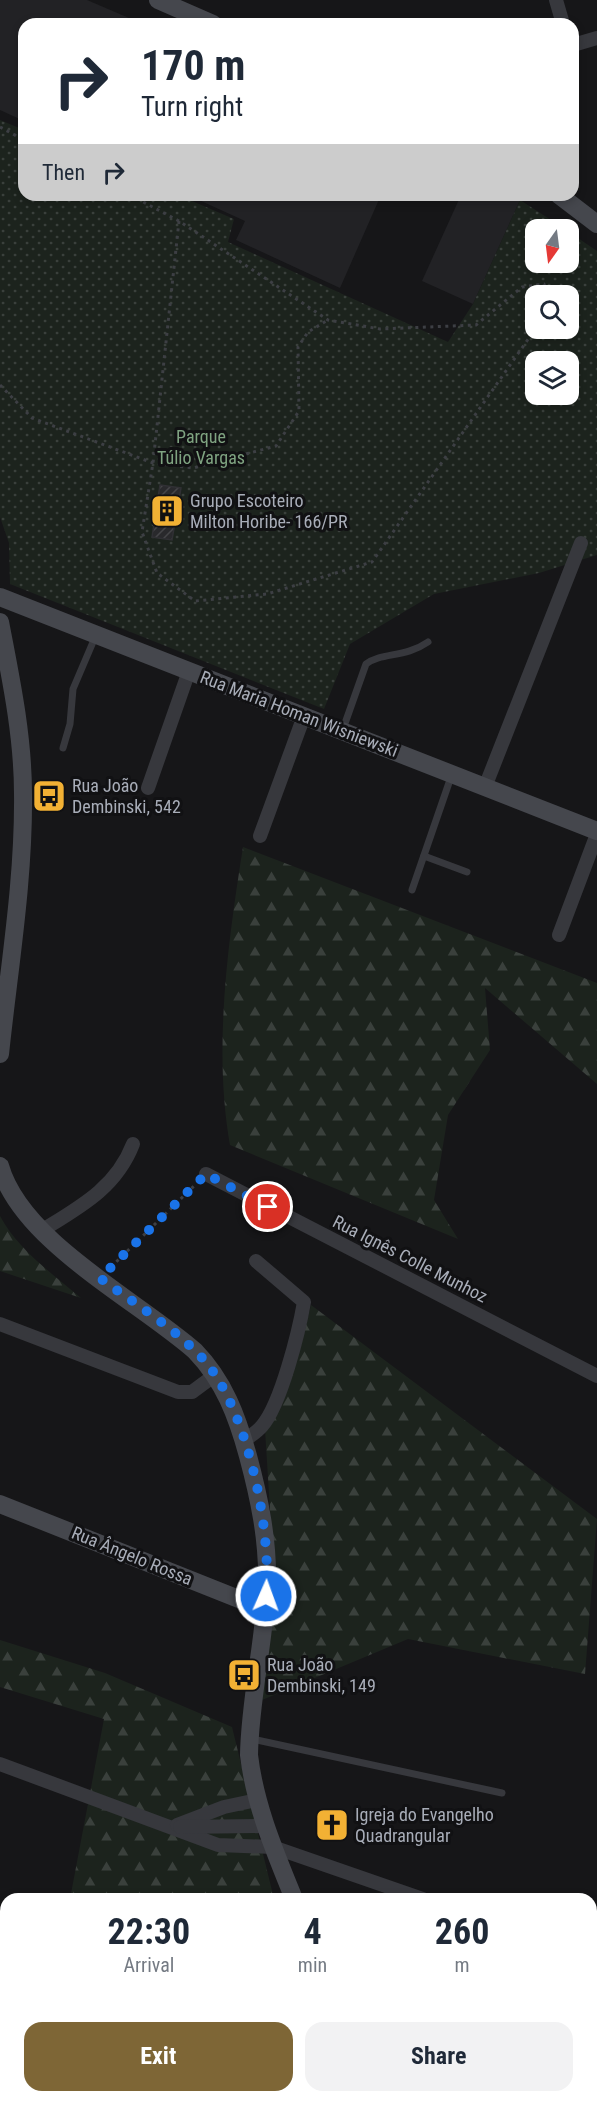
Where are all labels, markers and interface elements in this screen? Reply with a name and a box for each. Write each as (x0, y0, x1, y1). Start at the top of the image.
text: 170 m (141, 41, 246, 90)
icon: right (42, 42, 120, 120)
text: Turn right (141, 91, 243, 123)
icon: right (97, 156, 130, 189)
text: Then (42, 160, 85, 185)
north arrow (525, 219, 579, 273)
map controls (525, 219, 579, 405)
button: search (525, 285, 579, 339)
button: layers (525, 351, 579, 405)
park label: Parque Túlio Vargas (157, 426, 245, 468)
place label: Grupo Escoteiro Milton Horibe- 166/PR (190, 490, 348, 532)
building icon: Grupo Escoteiro Milton Horibe- 166/PR (149, 493, 185, 529)
street label: Rua Maria Homan Wisniewski (197, 666, 401, 761)
place label: Rua João Dembinski, 542 (72, 775, 181, 817)
bus stop icon: Rua João Dembinski, 542 (31, 778, 67, 814)
pin (242, 1181, 293, 1232)
icon: arrive (251, 1190, 284, 1223)
street label: Rua Ignês Colle Munhoz (330, 1211, 491, 1307)
street label: Rua Ângelo Rossa (69, 1522, 196, 1589)
position arrow (234, 1564, 298, 1628)
place label: Rua João Dembinski, 149 (267, 1654, 376, 1696)
bus stop icon: Rua João Dembinski, 149 (226, 1657, 262, 1693)
place label: Igreja do Evangelho Quadrangular (355, 1804, 494, 1846)
church icon: Igreja do Evangelho Quadrangular (314, 1807, 350, 1843)
text: 22:30 (108, 1911, 190, 1953)
text: 4 (303, 1911, 322, 1953)
text: 260 (435, 1911, 489, 1953)
text: Arrival (123, 1953, 174, 1977)
text: min (298, 1953, 327, 1977)
text: m (455, 1953, 470, 1977)
button: Exit (24, 2022, 293, 2091)
button: Share (305, 2022, 573, 2091)

